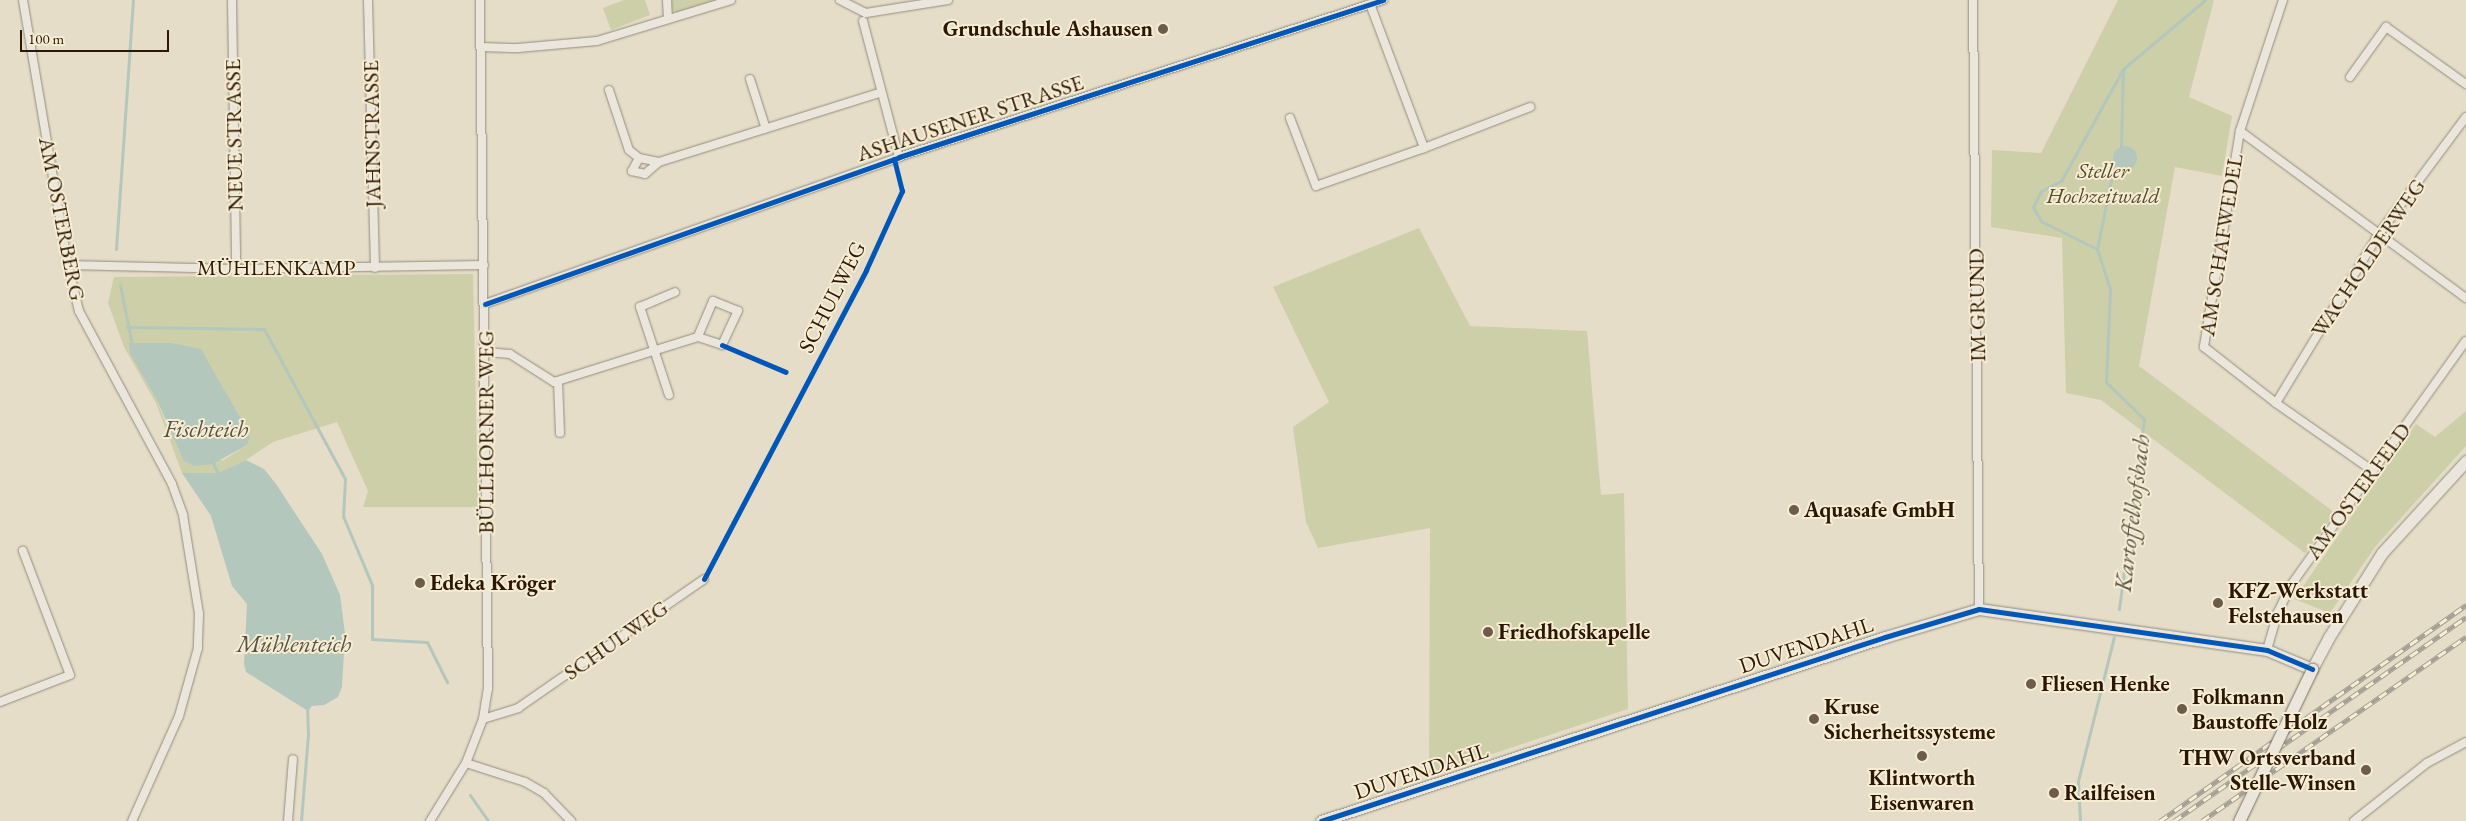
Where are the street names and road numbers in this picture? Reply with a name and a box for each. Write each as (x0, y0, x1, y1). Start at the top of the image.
street label: NEUE STRASSE (219, 59, 249, 211)
street label: JAHNSTRASSE (358, 60, 386, 208)
street label: ASHAUSENER STRASSE (853, 69, 1087, 167)
street label: AM OSTERBERG (33, 135, 91, 303)
street label: AM SCHAFWEDEL (2194, 152, 2248, 338)
street label: WACHOLDERWEG (2305, 174, 2431, 342)
street label: SCHULWEG (793, 237, 871, 357)
street label: IM GRUND (1963, 248, 1991, 362)
street label: MÜHLENKAMP (197, 255, 355, 281)
street label: BÜLLHORNER WEG (473, 330, 499, 534)
street label: AM OSTERFELD (2300, 418, 2416, 564)
street label: SCHULWEG (559, 594, 673, 686)
street label: DUVENDAHL (1736, 611, 1876, 679)
street label: DUVENDAHL (1351, 737, 1491, 805)

